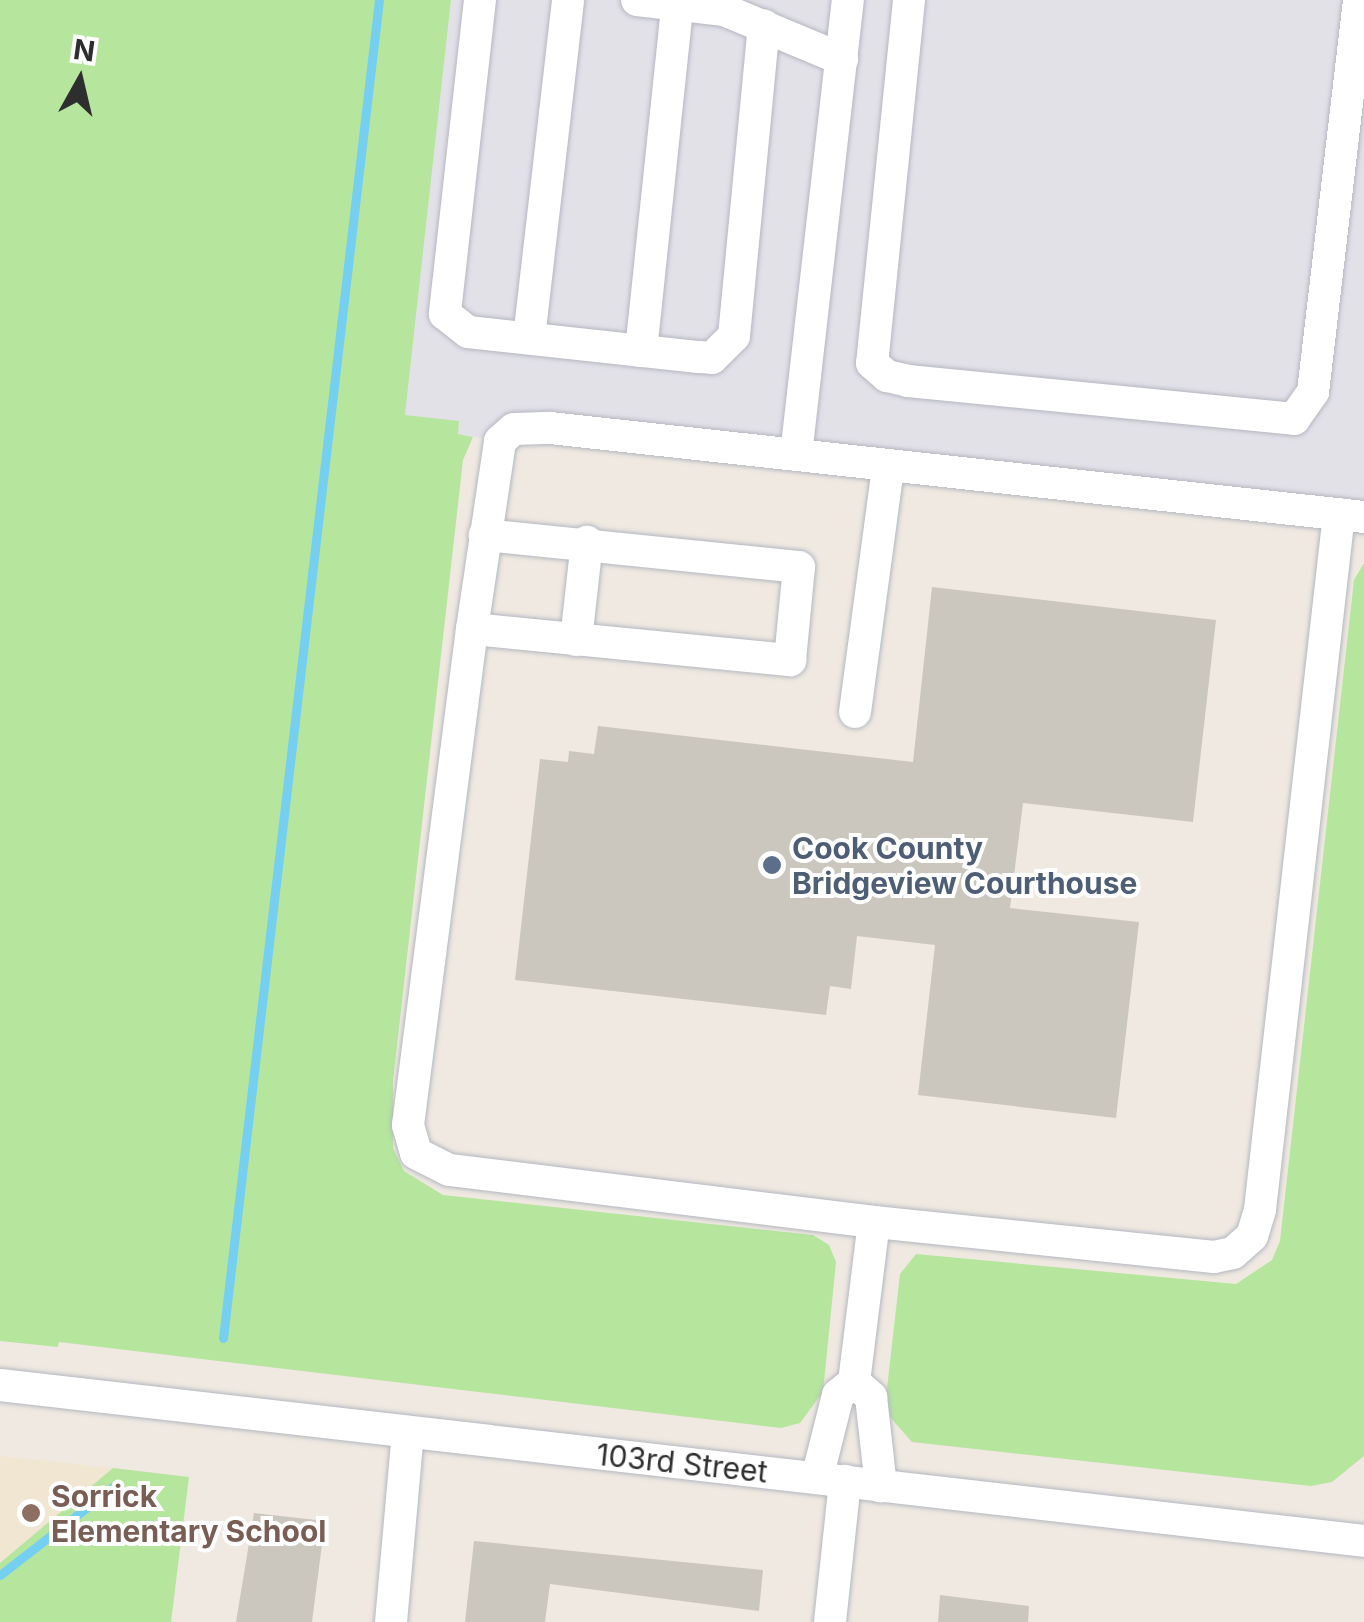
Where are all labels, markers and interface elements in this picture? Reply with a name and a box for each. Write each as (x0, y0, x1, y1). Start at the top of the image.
north arrow (30, 30, 130, 130)
text: N (71, 32, 97, 69)
place label: Cook County Bridgeview Courthouse (792, 830, 1137, 900)
marker: Cook County Bridgeview Courthouse (761, 854, 783, 876)
street label: 103rd Street (595, 1436, 769, 1490)
place label: Sorrick Elementary School (51, 1478, 326, 1548)
marker: Sorrick Elementary School (20, 1502, 42, 1524)

